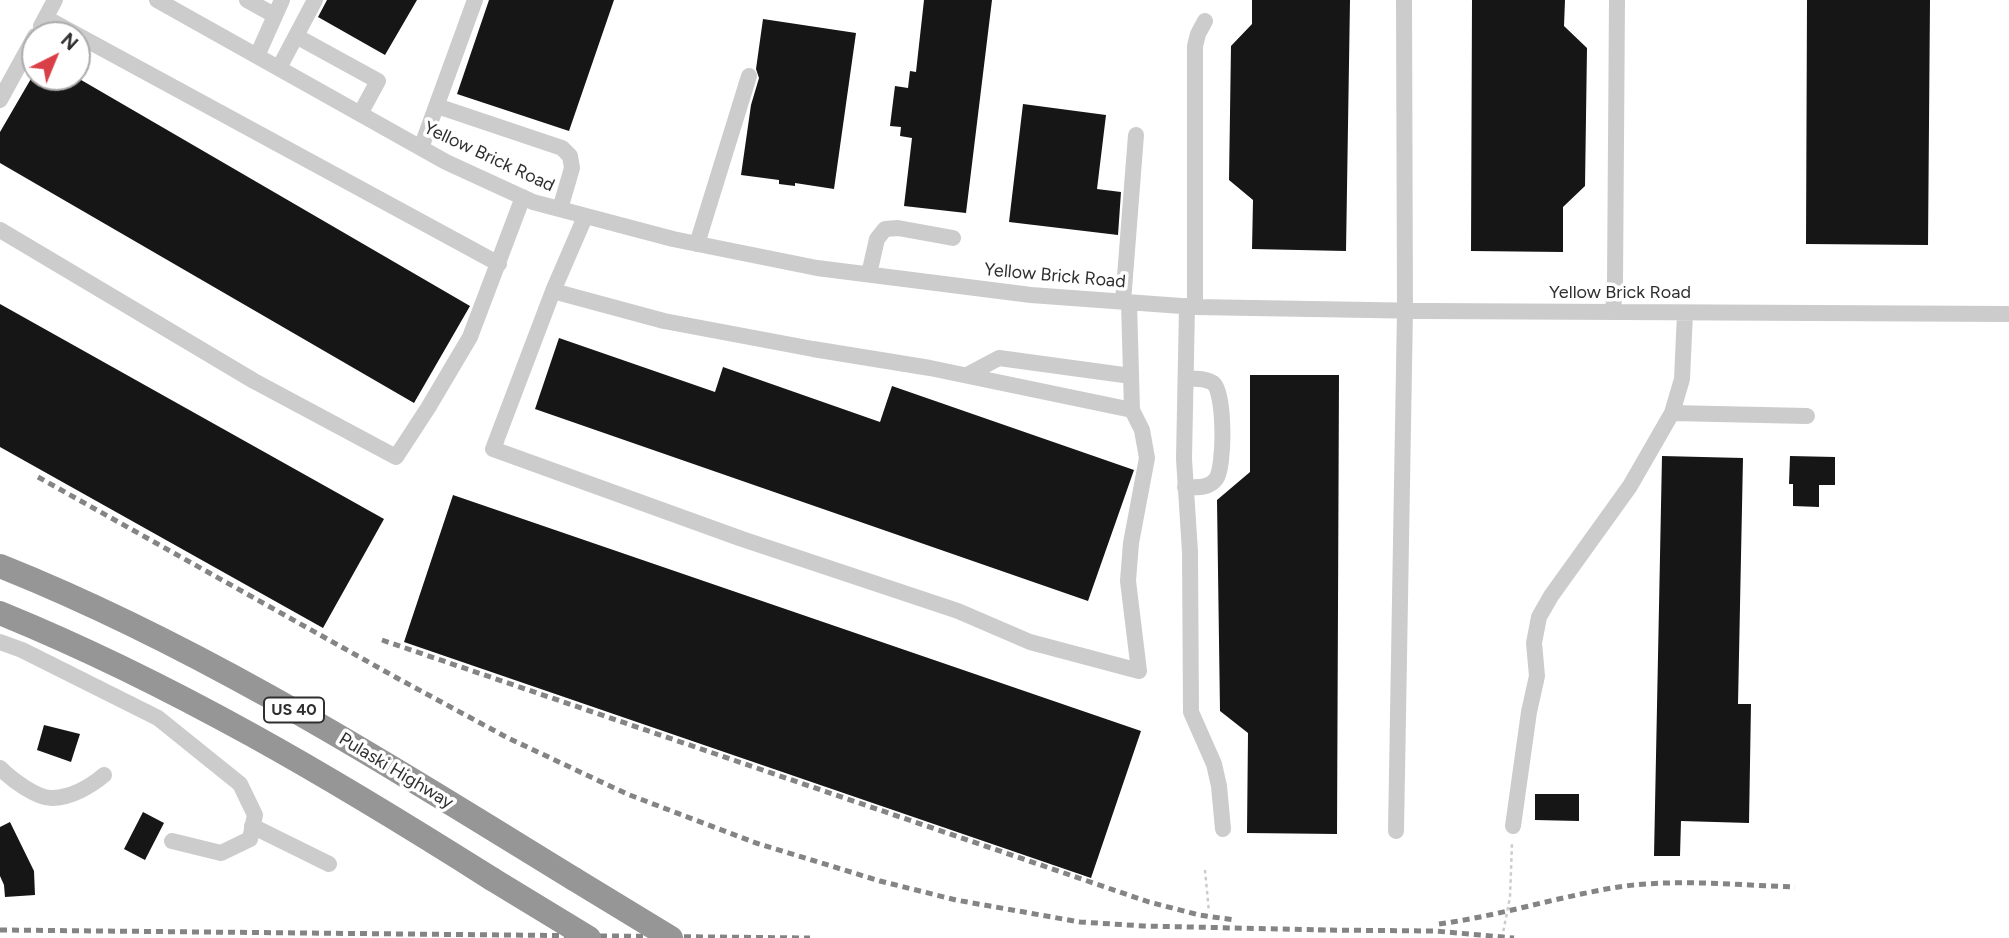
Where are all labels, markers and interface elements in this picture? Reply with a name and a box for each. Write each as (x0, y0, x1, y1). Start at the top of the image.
north arrow (21, 21, 91, 91)
text: N (56, 28, 83, 55)
street label: Yellow Brick Road (420, 117, 558, 197)
street label: Yellow Brick Road (983, 259, 1127, 293)
street label: Yellow Brick Road (1549, 282, 1691, 304)
road number: US 40 (264, 698, 324, 722)
street label: Pulaski Highway (335, 728, 457, 814)

